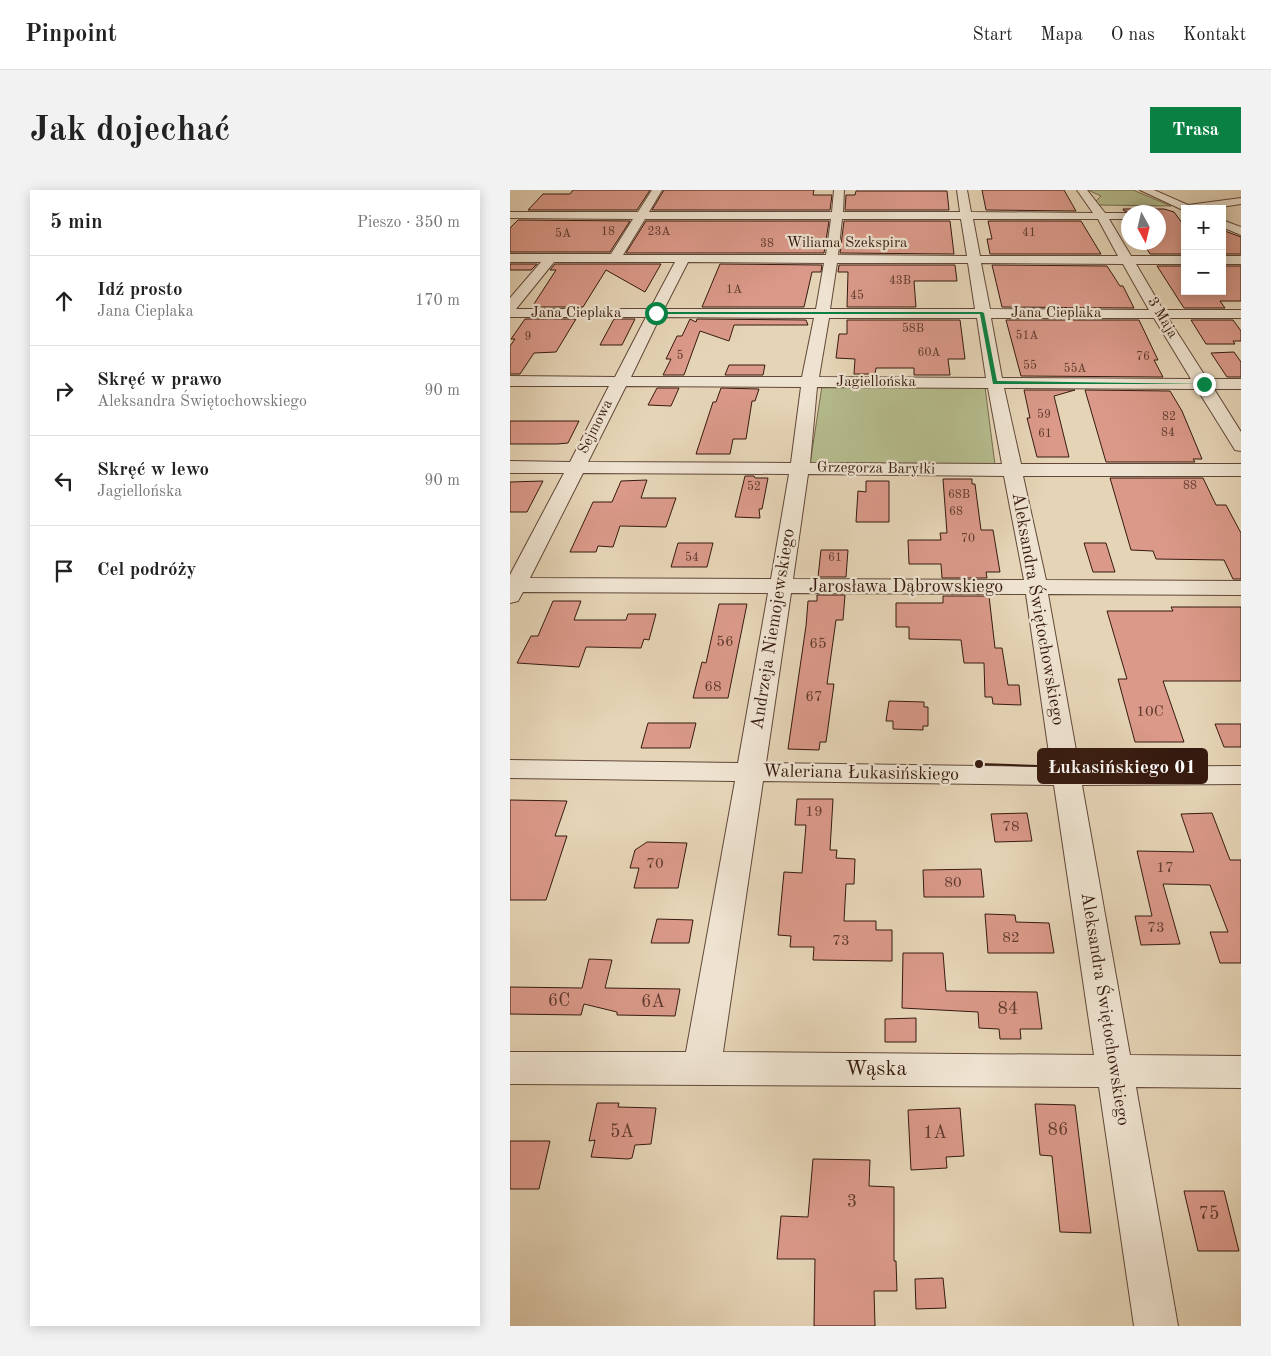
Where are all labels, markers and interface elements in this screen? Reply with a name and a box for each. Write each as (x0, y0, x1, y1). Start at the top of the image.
text: Pinpoint (25, 23, 117, 47)
text: Start (973, 26, 1013, 44)
text: Mapa (1041, 26, 1083, 44)
text: O nas (1111, 26, 1155, 44)
text: Kontakt (1183, 26, 1246, 44)
button: Trasa (1150, 107, 1241, 153)
text: Jak dojechać (30, 113, 230, 148)
north arrow (1121, 205, 1166, 250)
map controls (1181, 205, 1226, 295)
button: + (1181, 205, 1226, 250)
text: 5 min (50, 212, 103, 233)
text: Pieszo · 350 m (357, 215, 460, 231)
house number: 18 (601, 226, 615, 238)
house number: 23A (647, 226, 671, 238)
house number: 5A (555, 227, 571, 240)
house number: 41 (1022, 227, 1036, 239)
street label: Wiliama Szekspira (787, 236, 908, 251)
house number: 38 (760, 238, 774, 250)
button: − (1181, 250, 1226, 295)
house number: 43B (889, 275, 911, 287)
text: Idź prosto (97, 281, 182, 300)
house number: 1A (726, 284, 742, 296)
icon: ahead (50, 287, 78, 315)
house number: 45 (850, 289, 864, 302)
text: 170 m (415, 293, 460, 309)
street label: 3 Maja (1144, 295, 1180, 342)
route start (645, 302, 668, 325)
text: Jana Cieplaka (97, 304, 194, 320)
street label: Jana Cieplaka (531, 306, 622, 321)
street label: Jana Cieplaka (1011, 306, 1102, 321)
house number: 58B (902, 322, 924, 335)
house number: 51A (1015, 329, 1039, 342)
house number: 9 (525, 331, 531, 343)
house number: 60A (917, 347, 941, 359)
house number: 5 (677, 349, 684, 362)
house number: 76 (1136, 351, 1150, 363)
house number: 55 (1023, 359, 1037, 372)
house number: 55A (1063, 362, 1087, 375)
text: Skręć w prawo (97, 371, 222, 390)
route end (1193, 373, 1216, 396)
street label: Jagiellońska (836, 375, 917, 390)
icon: right (50, 377, 78, 405)
text: 90 m (424, 383, 460, 399)
text: Aleksandra Świętochowskiego (97, 394, 307, 410)
street label: Sejmowa (576, 397, 616, 457)
house number: 59 (1037, 408, 1051, 421)
house number: 82 (1162, 411, 1176, 423)
house number: 84 (1161, 427, 1175, 439)
house number: 61 (1038, 428, 1052, 440)
street label: Grzegorza Baryłki (817, 460, 935, 478)
text: Skręć w lewo (97, 461, 209, 480)
icon: left (50, 467, 78, 495)
text: 90 m (424, 473, 460, 489)
house number: 52 (747, 480, 761, 493)
house number: 88 (1183, 480, 1197, 492)
text: Jagiellońska (97, 484, 182, 500)
house number: 68B (948, 489, 970, 501)
street label: Aleksandra Świętochowskiego (1009, 490, 1072, 727)
house number: 68 (949, 506, 963, 518)
street label: Andrzeja Niemojewskiego (748, 527, 798, 731)
house number: 70 (961, 533, 975, 545)
house number: 54 (685, 551, 699, 564)
house number: 61 (828, 552, 842, 564)
icon: arrive (50, 557, 78, 585)
text: Cel podróży (97, 561, 196, 580)
street label: Jarosława Dąbrowskiego (809, 578, 1003, 596)
house number: 56 (716, 635, 734, 650)
house number: 65 (809, 637, 827, 652)
house number: 68 (704, 680, 722, 695)
house number: 67 (805, 690, 823, 705)
house number: 10C (1136, 705, 1164, 720)
callout: Łukasińskiego 01 (1038, 749, 1207, 783)
text: Łukasińskiego 01 (1048, 759, 1196, 778)
street label: Waleriana Łukasińskiego (763, 762, 959, 784)
house number: 19 (805, 805, 823, 820)
house number: 78 (1002, 820, 1020, 835)
house number: 70 (646, 857, 664, 872)
house number: 17 (1156, 861, 1174, 876)
house number: 80 (944, 876, 962, 891)
street label: Aleksandra Świętochowskiego (1078, 890, 1137, 1127)
house number: 73 (1147, 921, 1165, 936)
house number: 82 (1002, 931, 1020, 946)
house number: 73 (832, 934, 850, 949)
house number: 6C (548, 992, 570, 1010)
house number: 6A (641, 993, 665, 1011)
house number: 84 (998, 1000, 1018, 1018)
street label: Wąska (845, 1059, 907, 1080)
house number: 86 (1048, 1121, 1068, 1139)
house number: 5A (610, 1123, 634, 1141)
house number: 1A (923, 1124, 947, 1142)
house number: 3 (847, 1193, 857, 1211)
house number: 75 (1199, 1205, 1219, 1223)

